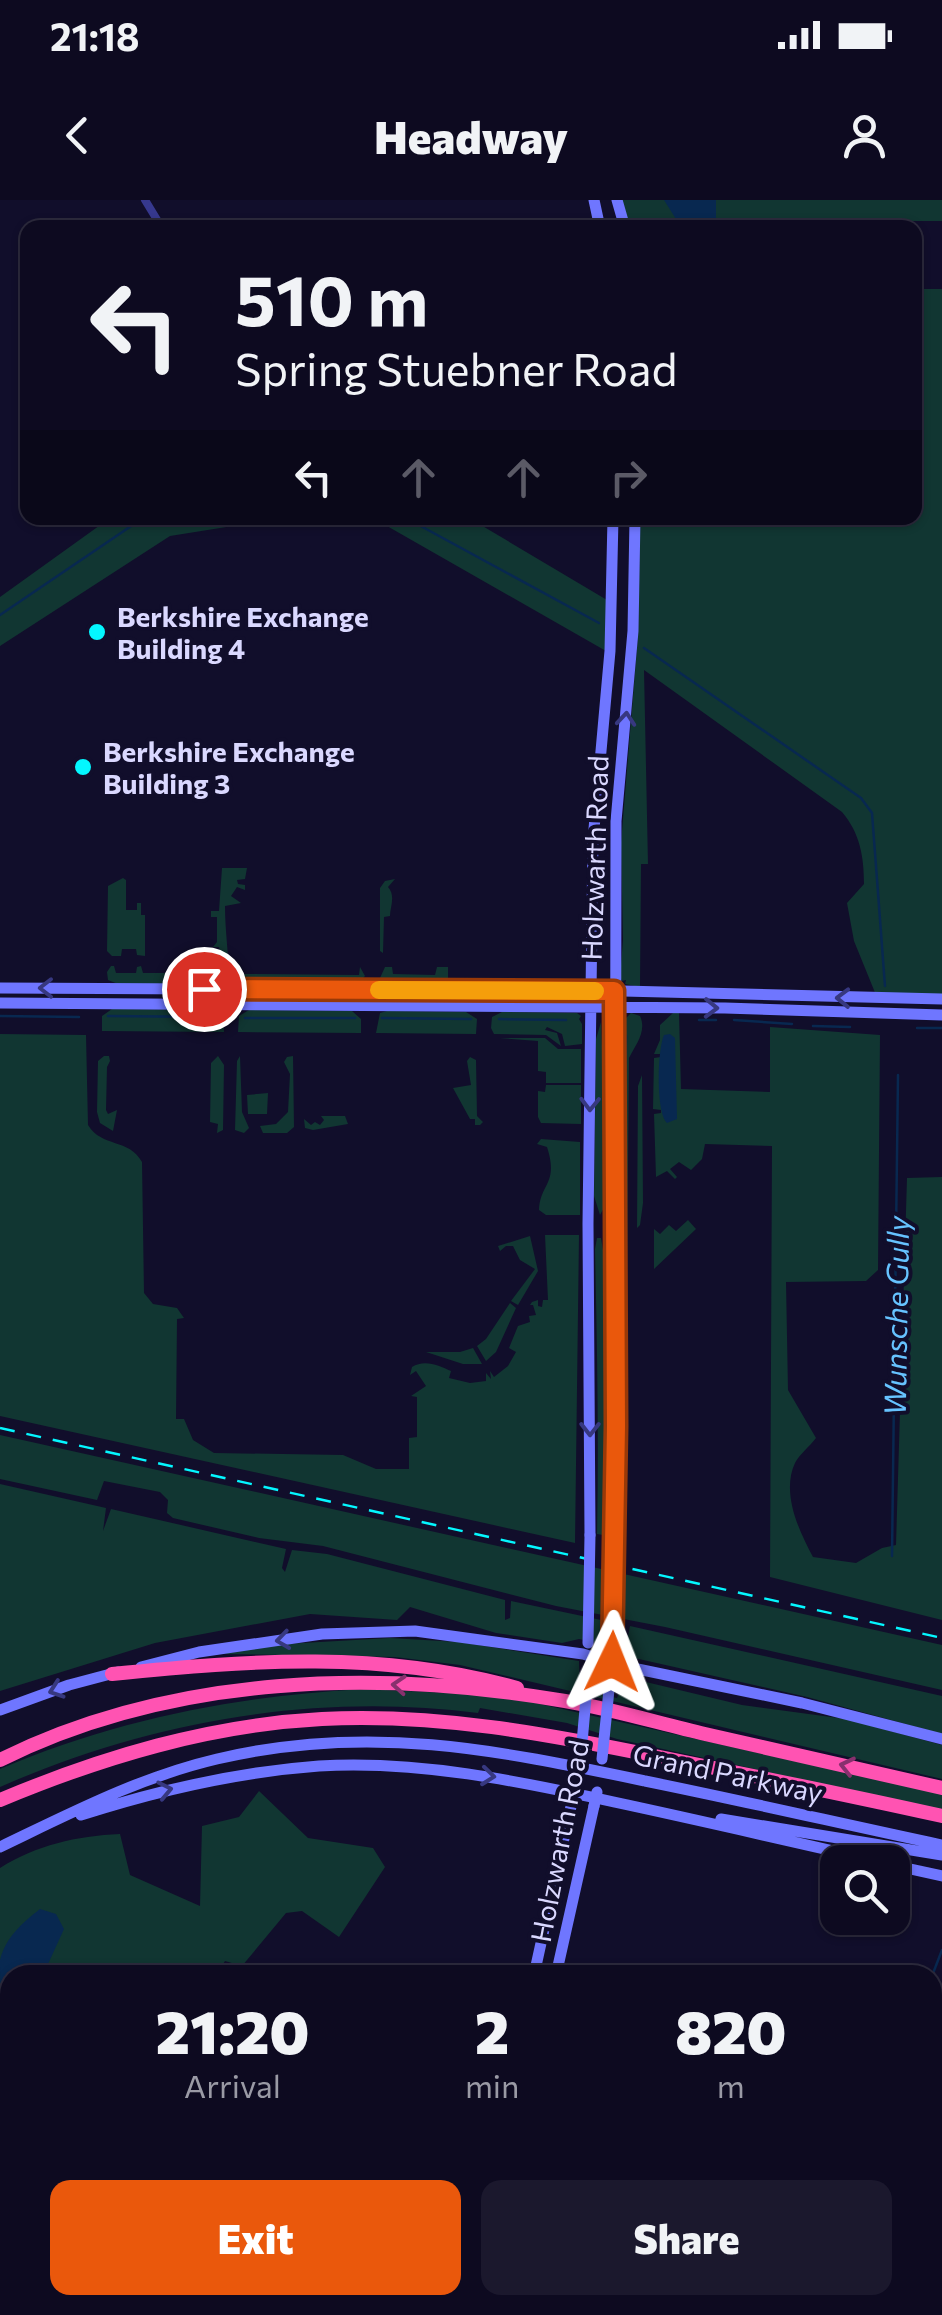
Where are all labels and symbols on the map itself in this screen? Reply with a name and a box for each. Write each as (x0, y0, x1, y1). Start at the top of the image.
place label: Berkshire Exchange Building 4 (117, 599, 369, 665)
marker: Berkshire Exchange Building 4 (86, 621, 108, 643)
one-way arrow (615, 710, 636, 726)
place label: Berkshire Exchange Building 3 (103, 734, 355, 800)
street label: Holzwarth Road (573, 755, 615, 961)
marker: Berkshire Exchange Building 3 (72, 756, 94, 778)
pin (162, 947, 247, 1032)
one-way arrow (37, 977, 52, 999)
one-way arrow (835, 987, 850, 1009)
one-way arrow (704, 997, 720, 1019)
one-way arrow (579, 1097, 600, 1113)
water label: Wunsche Gully (875, 1214, 915, 1416)
one-way arrow (579, 1422, 600, 1438)
position arrow (560, 1610, 664, 1714)
one-way arrow (274, 1628, 291, 1649)
one-way arrow (391, 1674, 407, 1696)
one-way arrow (48, 1678, 65, 1699)
street label: Grand Parkway (630, 1736, 826, 1810)
street label: Holzwarth Road (523, 1737, 595, 1945)
one-way arrow (839, 1757, 856, 1778)
one-way arrow (480, 1765, 496, 1786)
one-way arrow (156, 1780, 173, 1801)

